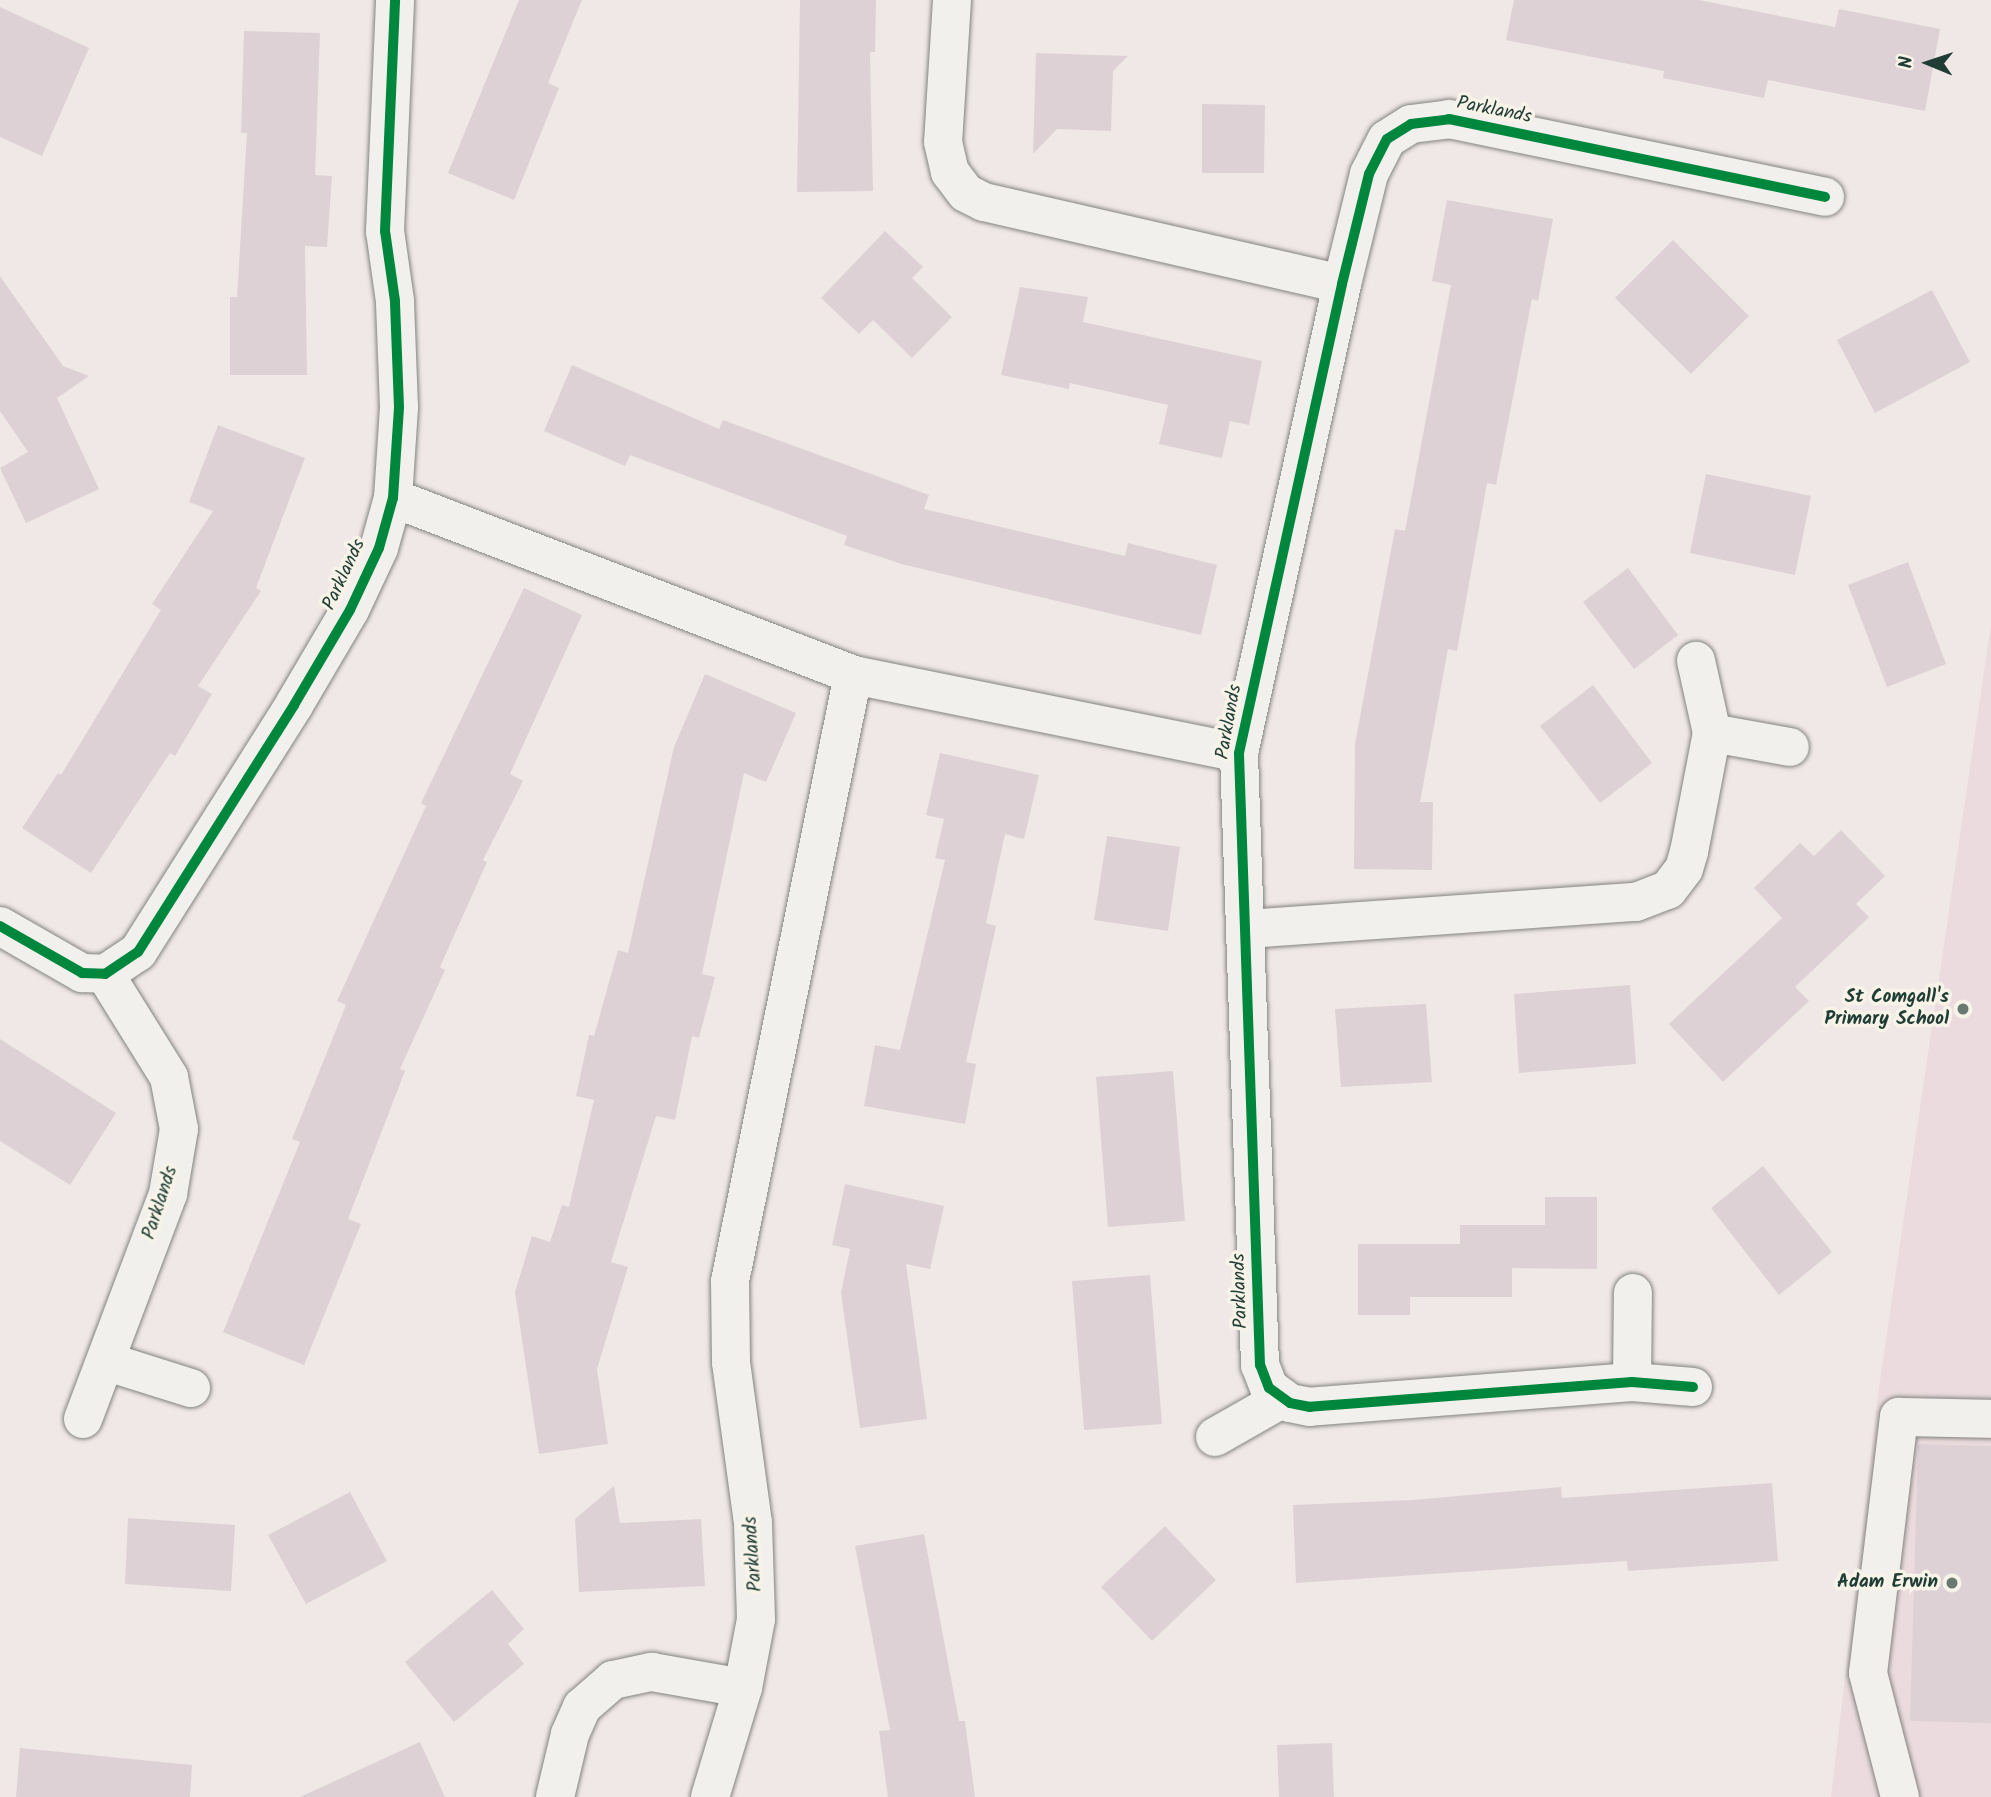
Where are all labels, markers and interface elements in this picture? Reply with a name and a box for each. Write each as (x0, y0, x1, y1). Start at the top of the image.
north arrow (1893, 28, 1963, 98)
text: N (1892, 56, 1922, 69)
street label: Parklands (1455, 93, 1533, 129)
street label: Parklands (319, 536, 371, 614)
street label: Parklands (1212, 683, 1248, 761)
place label: St Comgall's Primary School (1825, 987, 1949, 1031)
marker: St Comgall's Primary School (1955, 1001, 1971, 1017)
street label: Parklands (138, 1163, 184, 1243)
street label: Parklands (1228, 1253, 1254, 1329)
street label: Parklands (740, 1515, 768, 1593)
place label: Adam Erwin (1837, 1572, 1938, 1594)
marker: Adam Erwin (1944, 1575, 1960, 1591)

